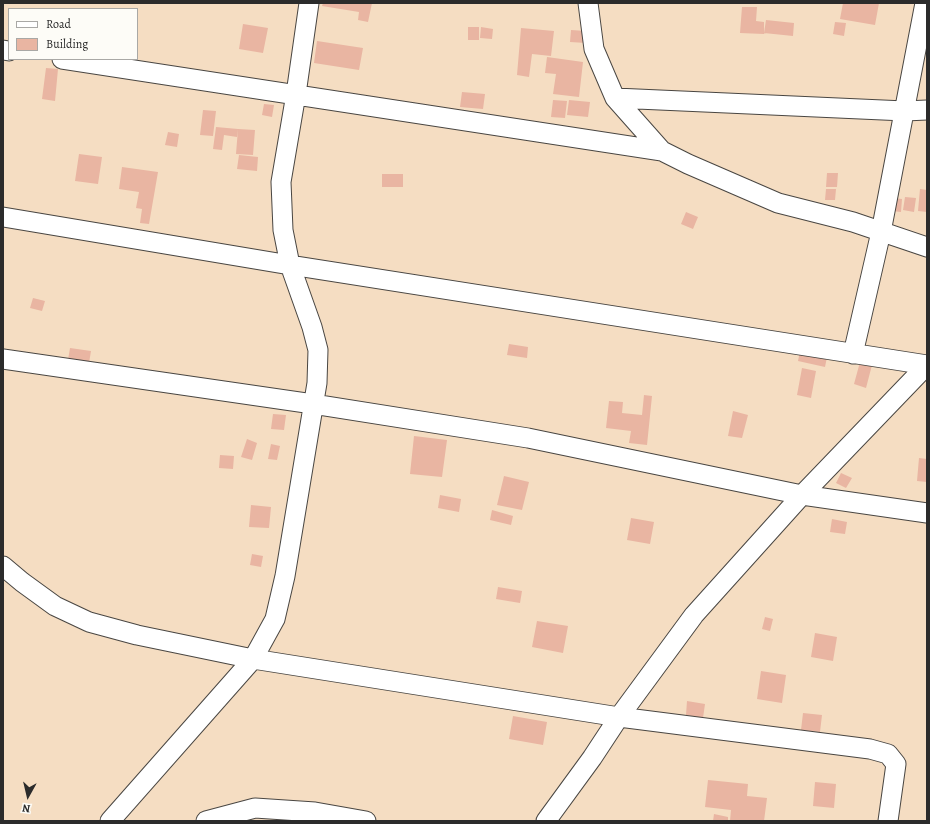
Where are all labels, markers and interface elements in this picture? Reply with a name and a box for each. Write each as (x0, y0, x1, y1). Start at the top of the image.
legend (8, 8, 138, 60)
text: Road (46, 16, 71, 32)
text: Building (46, 36, 88, 52)
north arrow (8, 776, 48, 816)
text: N (21, 800, 31, 816)

